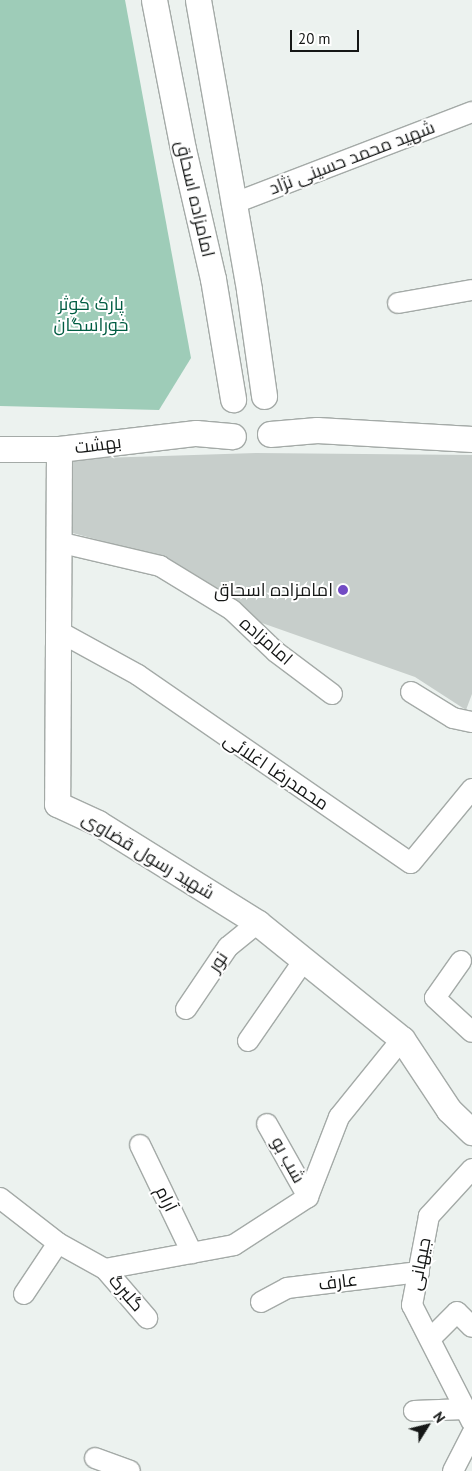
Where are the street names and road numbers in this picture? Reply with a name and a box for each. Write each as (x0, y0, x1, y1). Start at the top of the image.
street label: شهید محمد حسینی نژاد (266, 116, 438, 200)
street label: امامزاده اسحاق (171, 139, 219, 259)
street label: بهشت (73, 431, 123, 459)
street label: امامزاده (235, 612, 297, 670)
street label: محمدرضا اغلائی (219, 729, 333, 815)
street label: شهید رسول قضاوی (78, 808, 218, 904)
street label: نور (203, 948, 233, 976)
street label: شب بو (267, 1133, 309, 1187)
street label: آرام (151, 1183, 181, 1215)
street label: جیهانی (404, 1236, 436, 1292)
street label: عارف (317, 1269, 359, 1295)
street label: گلبرگ (104, 1270, 148, 1316)

